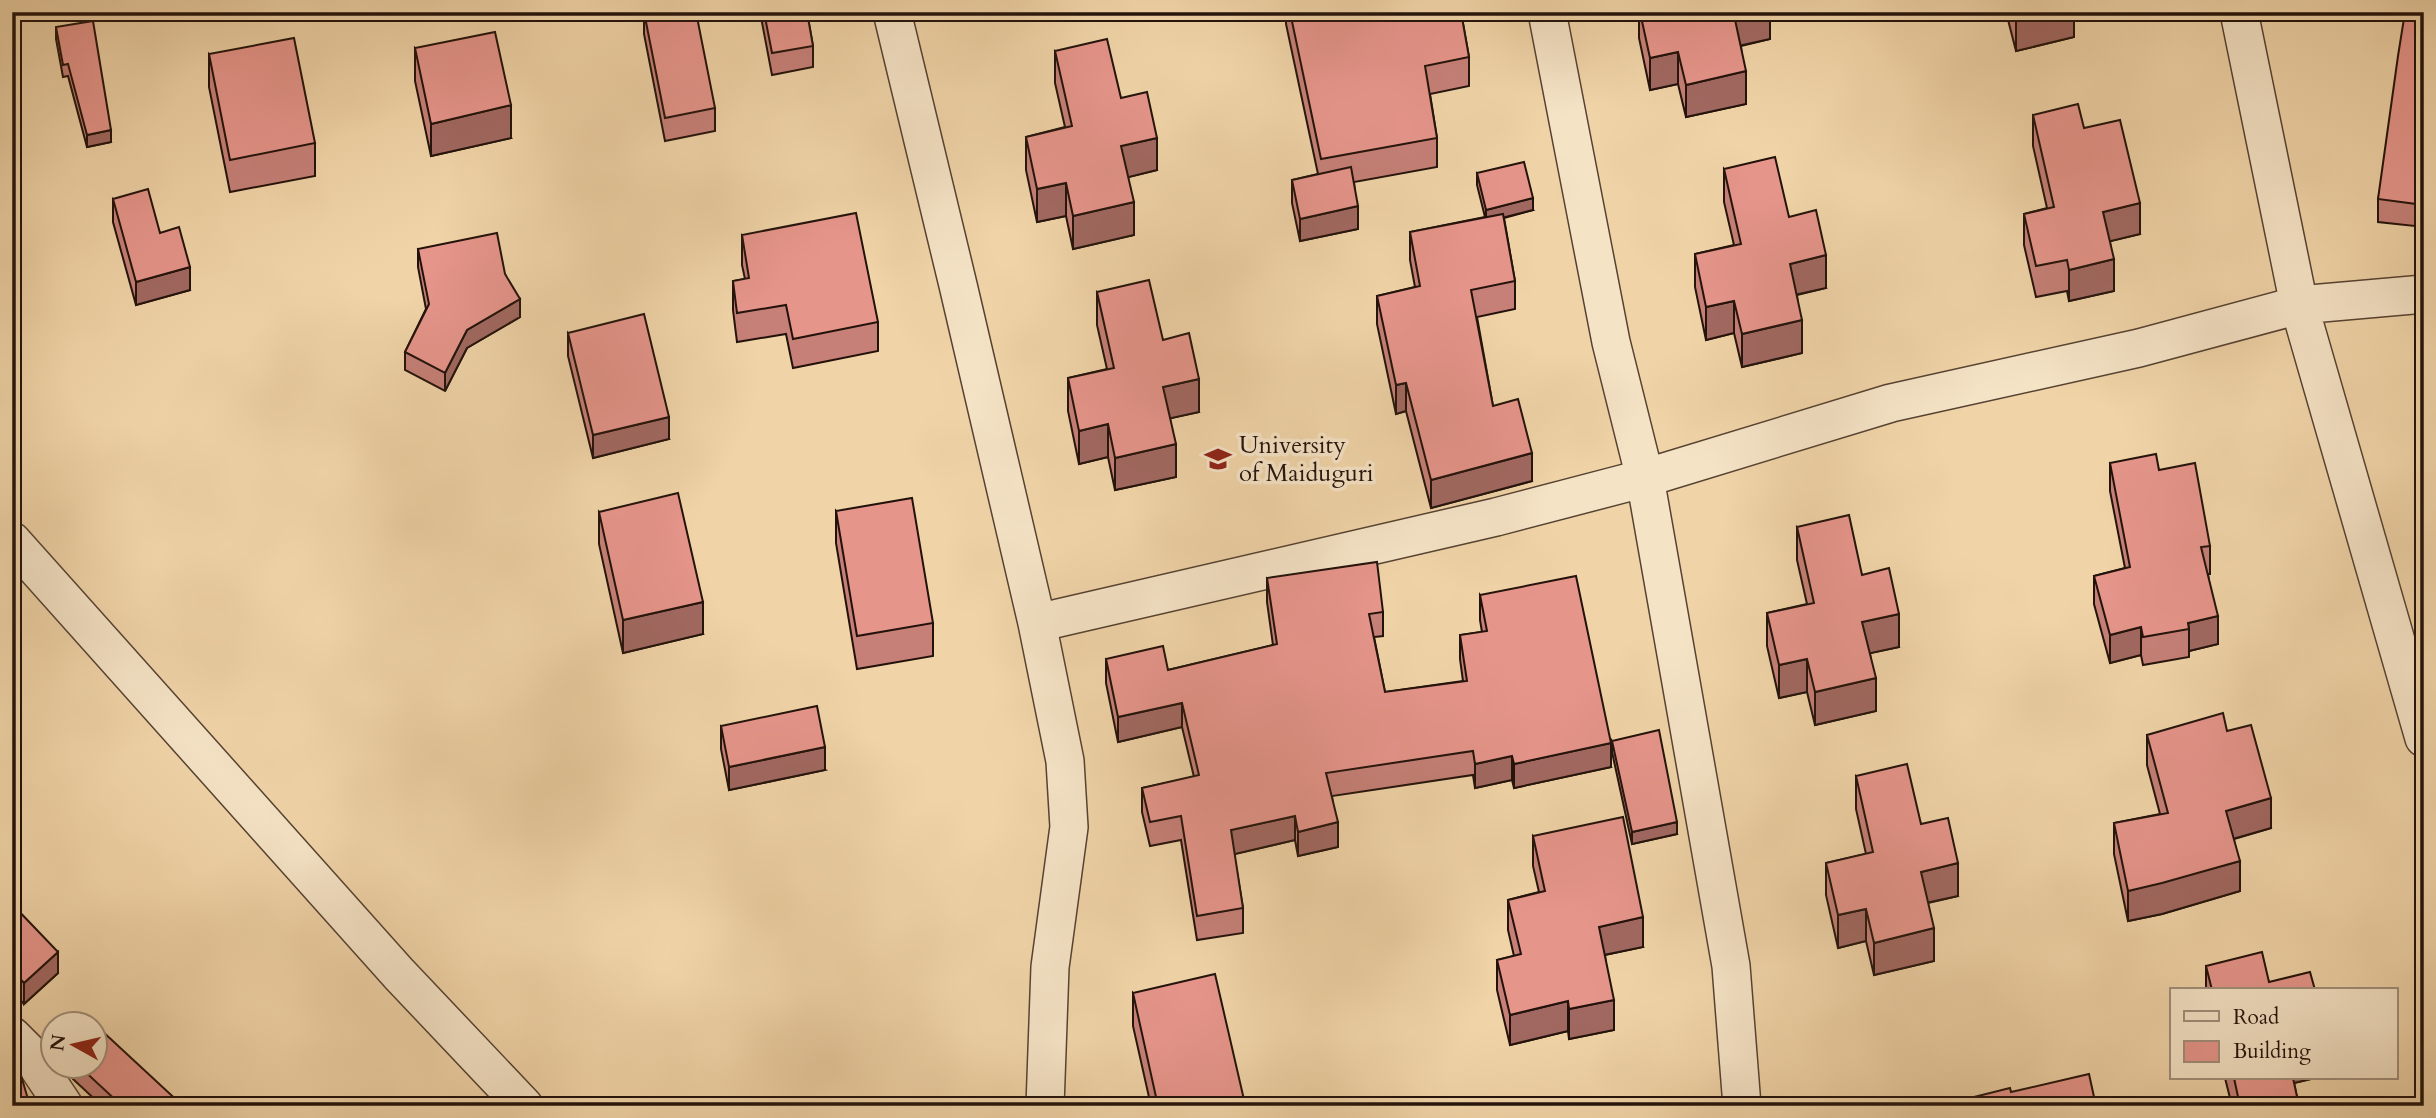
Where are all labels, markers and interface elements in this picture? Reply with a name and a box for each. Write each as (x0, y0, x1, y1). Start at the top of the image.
place label: University of Maiduguri (1239, 429, 1374, 490)
school or university icon: University of Maiduguri (1203, 444, 1233, 474)
legend (2170, 988, 2398, 1080)
text: Road (2233, 1003, 2279, 1032)
north arrow (38, 1010, 108, 1080)
text: N (44, 1032, 72, 1053)
text: Building (2233, 1037, 2311, 1066)

